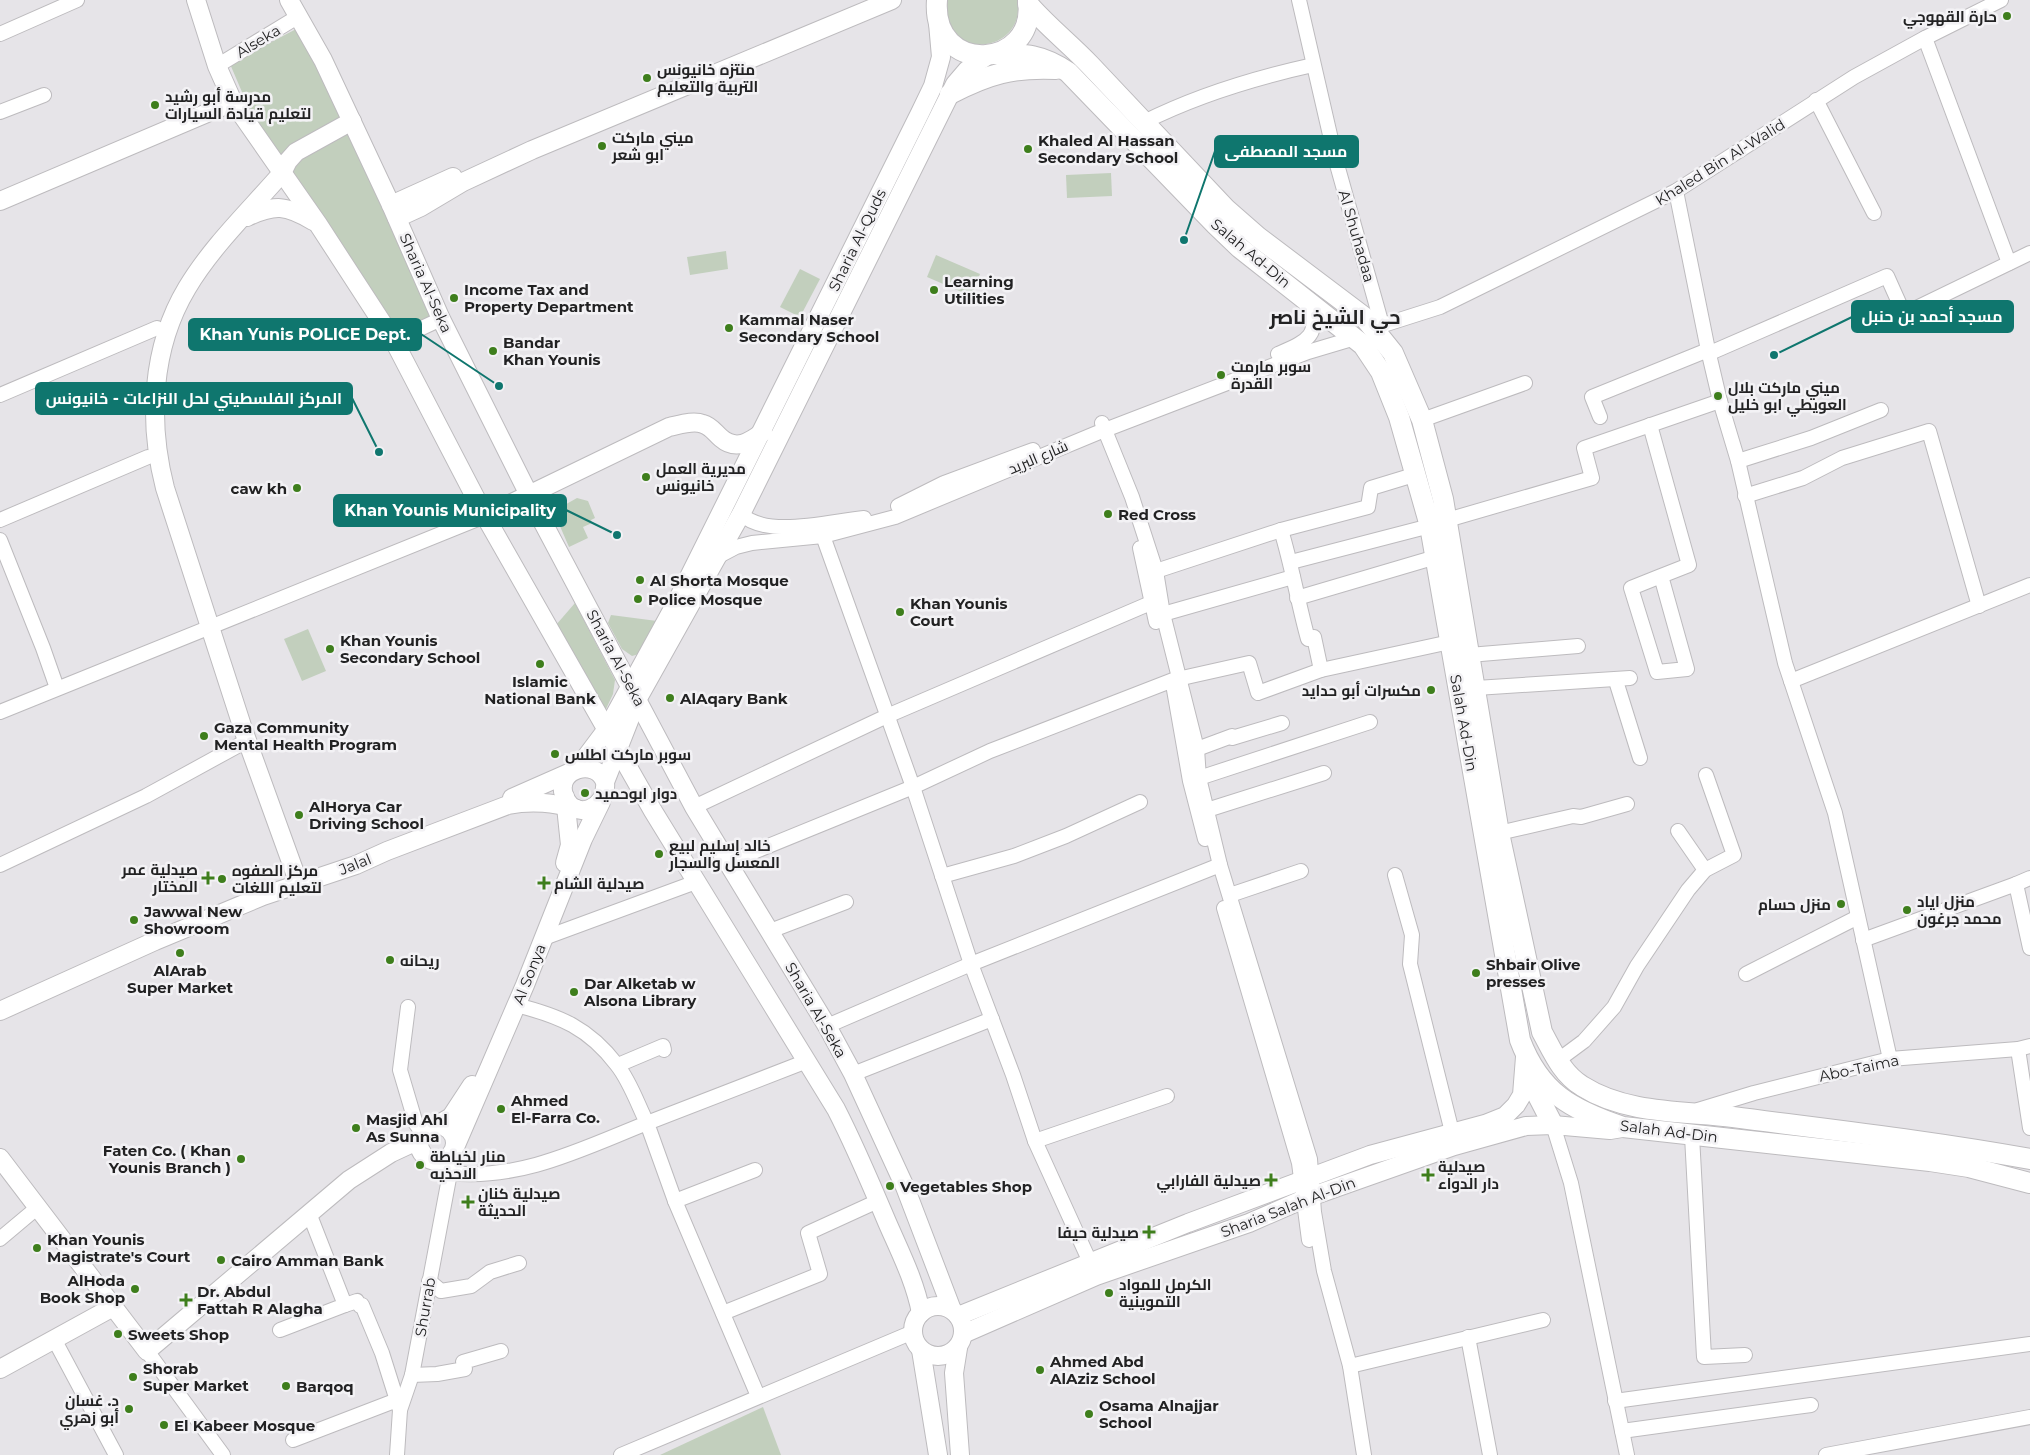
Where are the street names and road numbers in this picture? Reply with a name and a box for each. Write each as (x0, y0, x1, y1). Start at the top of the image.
street label: Alseka (232, 20, 284, 62)
street label: Khaled Bin Al-Walid (1652, 114, 1788, 210)
street label: Sharia Al-Quds (824, 186, 890, 294)
street label: Al Shuhadaa (1335, 188, 1379, 284)
street label: Salah Ad-Din (1207, 214, 1295, 292)
street label: Sharia Al-Seka (396, 230, 456, 336)
street label: شارع البريد (1005, 436, 1072, 480)
street label: Sharia Al-Seka (582, 606, 650, 710)
street label: Salah Ad-Din (1446, 673, 1482, 773)
street label: Jalal (335, 849, 374, 879)
street label: Al Sonya (508, 941, 550, 1007)
street label: Sharia Al-Seka (781, 959, 851, 1061)
street label: Abo-Taima (1817, 1050, 1901, 1086)
street label: Salah Ad-Din (1619, 1116, 1719, 1146)
street label: Sharia Salah Al-Din (1218, 1172, 1358, 1242)
street label: Shurrab (410, 1276, 440, 1338)

